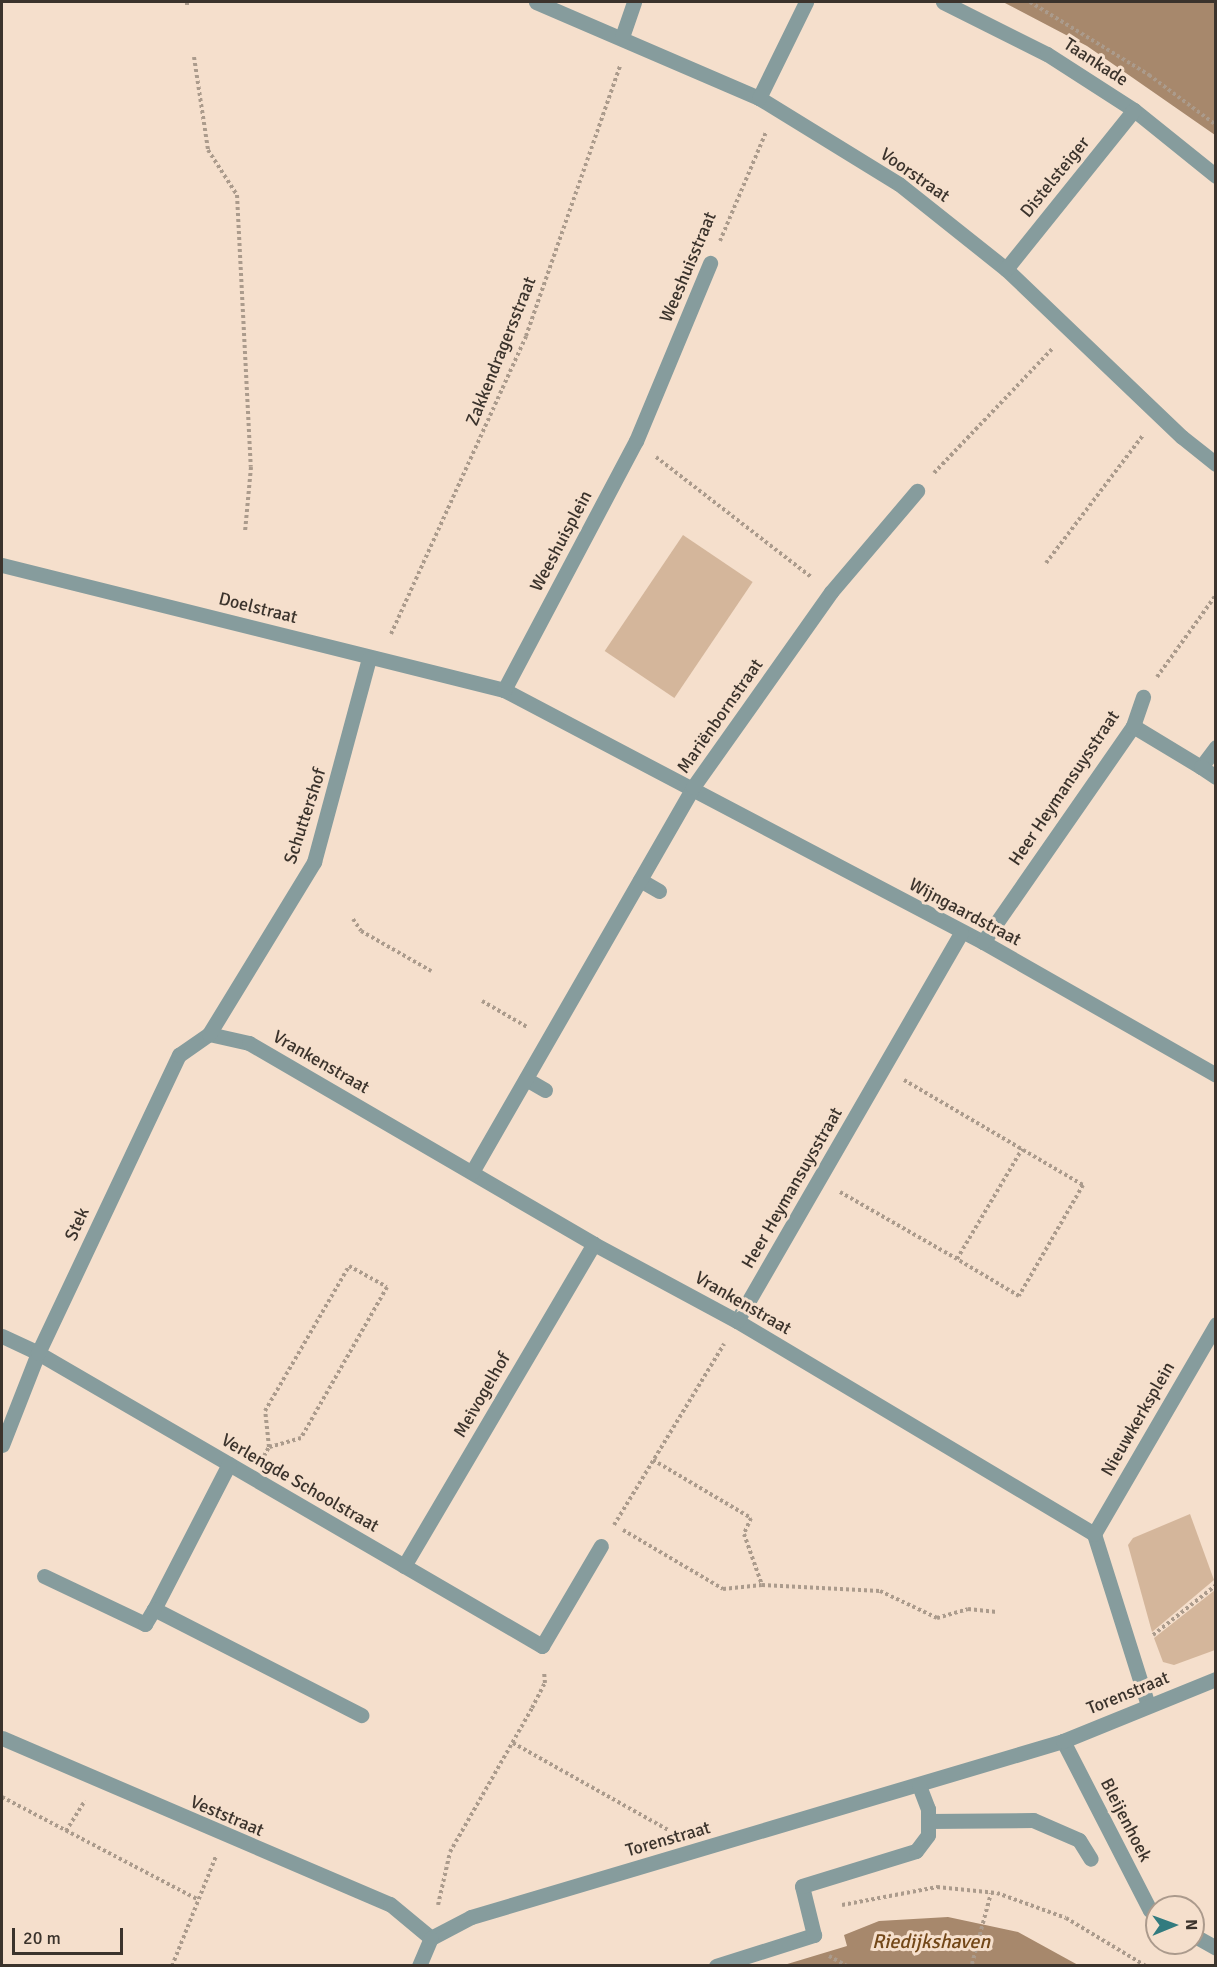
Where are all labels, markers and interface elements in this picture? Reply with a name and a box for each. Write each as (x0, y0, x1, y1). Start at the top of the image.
street label: Taankade (1060, 33, 1132, 91)
street label: Distelsteiger (1016, 132, 1094, 222)
street label: Voorstraat (876, 143, 954, 207)
street label: Weeshuisstraat (655, 209, 721, 325)
street label: Zakkendragersstraat (461, 273, 541, 429)
street label: Weeshuisplein (525, 487, 597, 595)
street label: Doelstraat (216, 588, 300, 628)
street label: Mariënbornstraat (673, 655, 767, 777)
street label: Heer Heymansuysstraat (1004, 706, 1124, 870)
street label: Schuttershof (279, 766, 331, 866)
street label: Wijngaardstraat (905, 873, 1025, 951)
street label: Vrankenstraat (269, 1026, 373, 1098)
street label: Heer Heymansuysstraat (737, 1104, 847, 1272)
street label: Stek (60, 1204, 94, 1244)
street label: Vrankenstraat (691, 1267, 795, 1339)
street label: Meivogelhof (449, 1349, 515, 1441)
street label: Nieuwkerksplein (1097, 1358, 1179, 1480)
street label: Verlengde Schoolstraat (217, 1429, 383, 1537)
street label: Torenstraat (1084, 1667, 1172, 1719)
street label: Bleijenhoek (1096, 1775, 1156, 1865)
street label: Veststraat (187, 1791, 267, 1841)
street label: Torenstraat (623, 1817, 713, 1861)
north arrow (1145, 1895, 1205, 1955)
scale bar (15, 1916, 126, 1954)
text: N (1181, 1919, 1201, 1930)
text: 20 m (23, 1927, 61, 1949)
water label: Riedijkshaven (872, 1929, 990, 1953)

